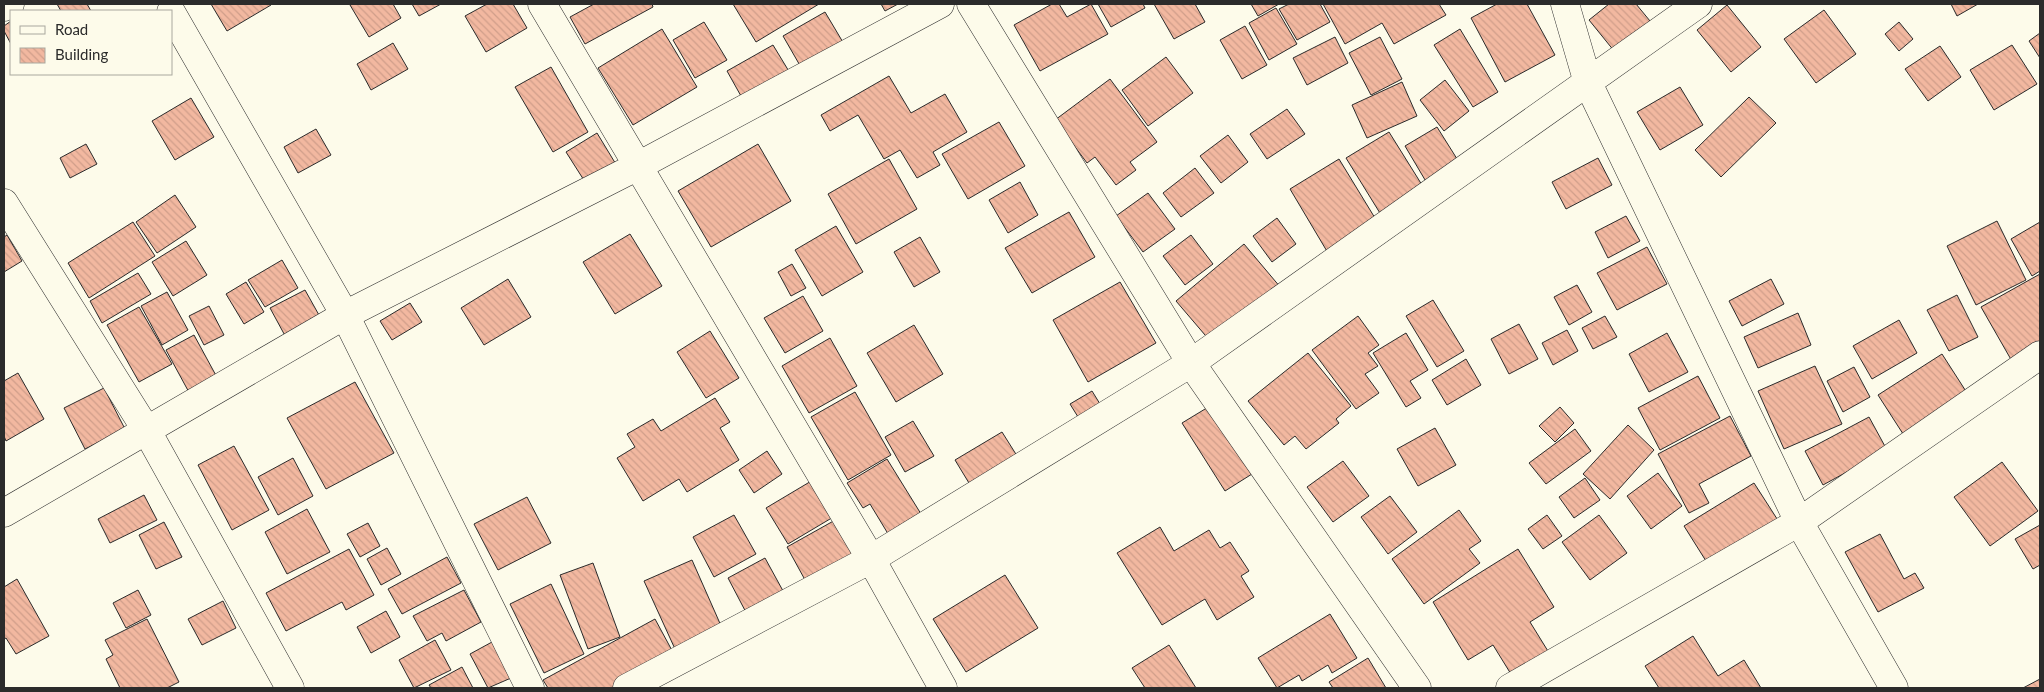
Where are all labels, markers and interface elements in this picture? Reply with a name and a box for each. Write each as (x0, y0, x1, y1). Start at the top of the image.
legend (10, 10, 172, 75)
text: Road (55, 20, 88, 38)
text: Building (55, 45, 108, 63)

